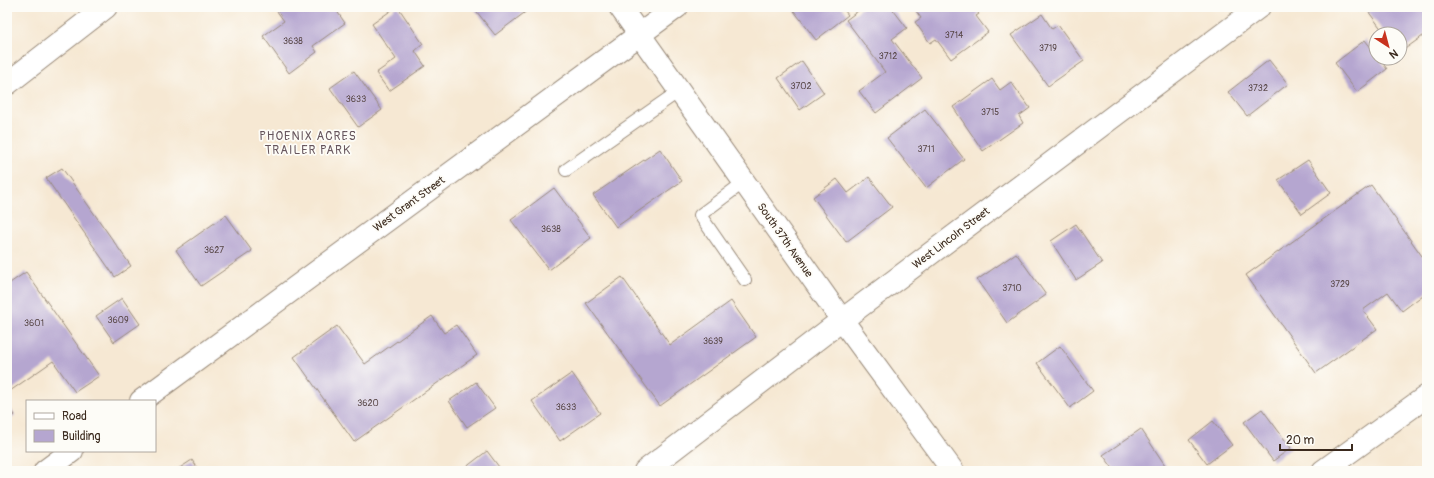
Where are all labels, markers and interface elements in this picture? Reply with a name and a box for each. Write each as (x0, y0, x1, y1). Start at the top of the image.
north arrow (1368, 26, 1408, 66)
house number: 3714 (945, 30, 964, 41)
house number: 3638 (283, 36, 303, 47)
house number: 3719 (1039, 43, 1057, 54)
text: N (1386, 46, 1400, 61)
house number: 3712 (879, 51, 897, 62)
house number: 3702 (791, 81, 811, 92)
house number: 3732 (1248, 83, 1268, 94)
house number: 3633 (346, 94, 366, 105)
house number: 3715 (981, 107, 999, 118)
district label: PHOENIX ACRES TRAILER PARK (259, 129, 357, 158)
house number: 3711 (918, 144, 934, 155)
street label: West Grant Street (371, 173, 448, 234)
street label: South 37th Avenue (755, 200, 816, 280)
street label: West Lincoln Street (910, 204, 993, 271)
house number: 3638 (541, 224, 561, 235)
house number: 3627 (204, 245, 224, 256)
house number: 3729 (1330, 279, 1350, 290)
house number: 3710 (1002, 283, 1022, 294)
house number: 3609 (107, 315, 129, 326)
house number: 3601 (24, 318, 44, 329)
house number: 3639 (703, 336, 723, 347)
house number: 3620 (357, 398, 379, 409)
legend (26, 400, 156, 452)
house number: 3633 (556, 402, 576, 413)
text: Road (62, 409, 87, 424)
scale bar (1280, 426, 1352, 452)
text: Building (62, 429, 101, 444)
text: 20 m (1286, 433, 1315, 448)

